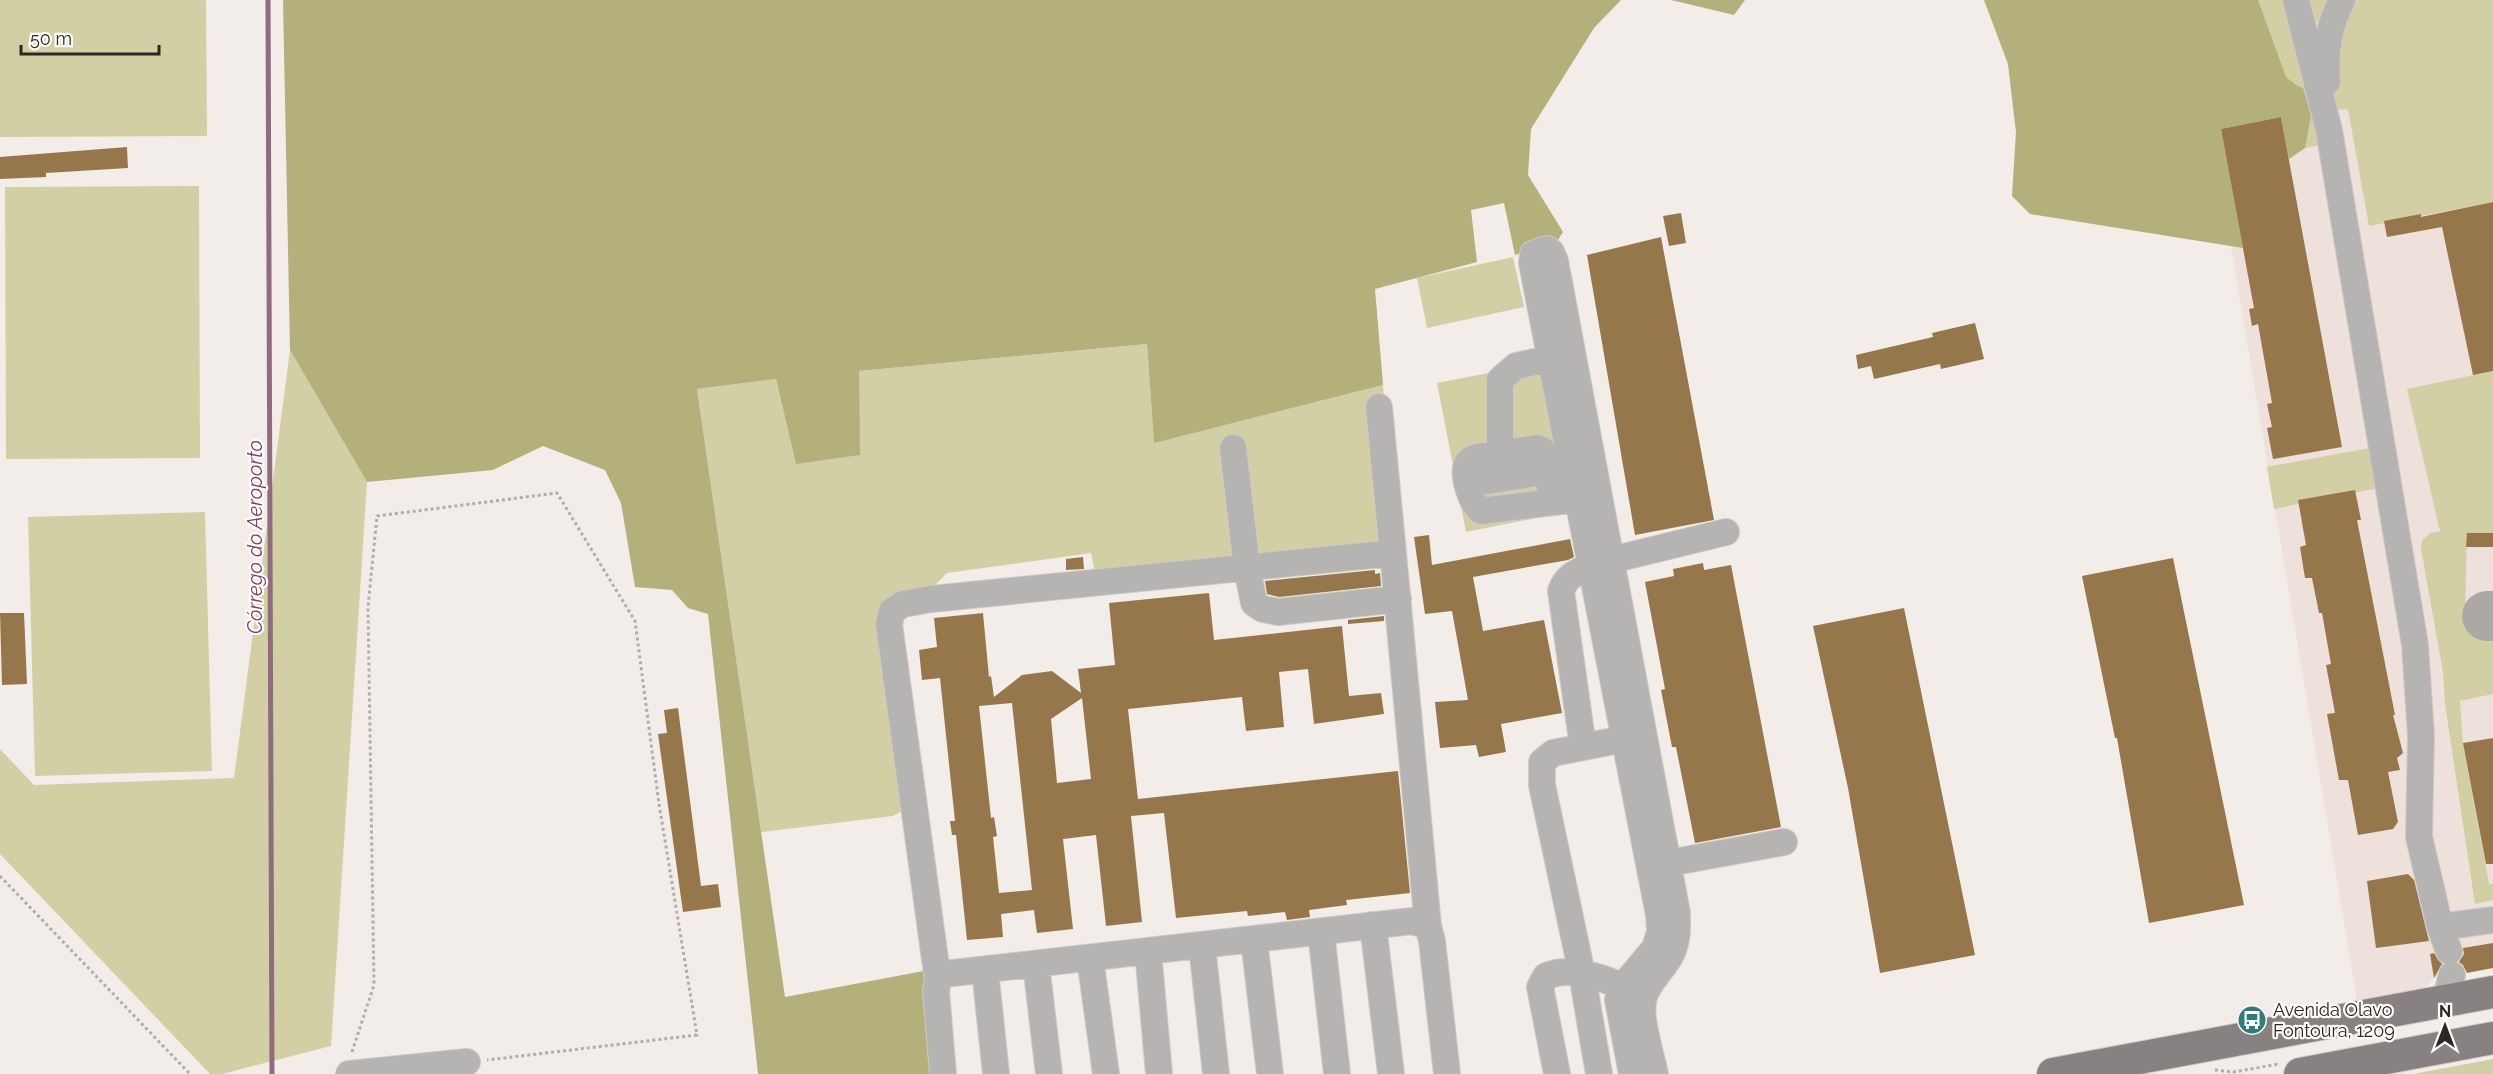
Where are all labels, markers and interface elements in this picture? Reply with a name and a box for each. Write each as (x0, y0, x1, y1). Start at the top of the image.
scale bar (21, 18, 159, 56)
text: 50 m (30, 28, 72, 49)
water label: Córrego do Aeroporto (243, 440, 267, 634)
north arrow (2415, 996, 2475, 1056)
place label: Avenida Olavo Fontoura, 1209 (2273, 999, 2395, 1041)
text: N (2439, 1002, 2451, 1021)
bus stop icon: Avenida Olavo Fontoura, 1209 (2236, 1004, 2268, 1036)

